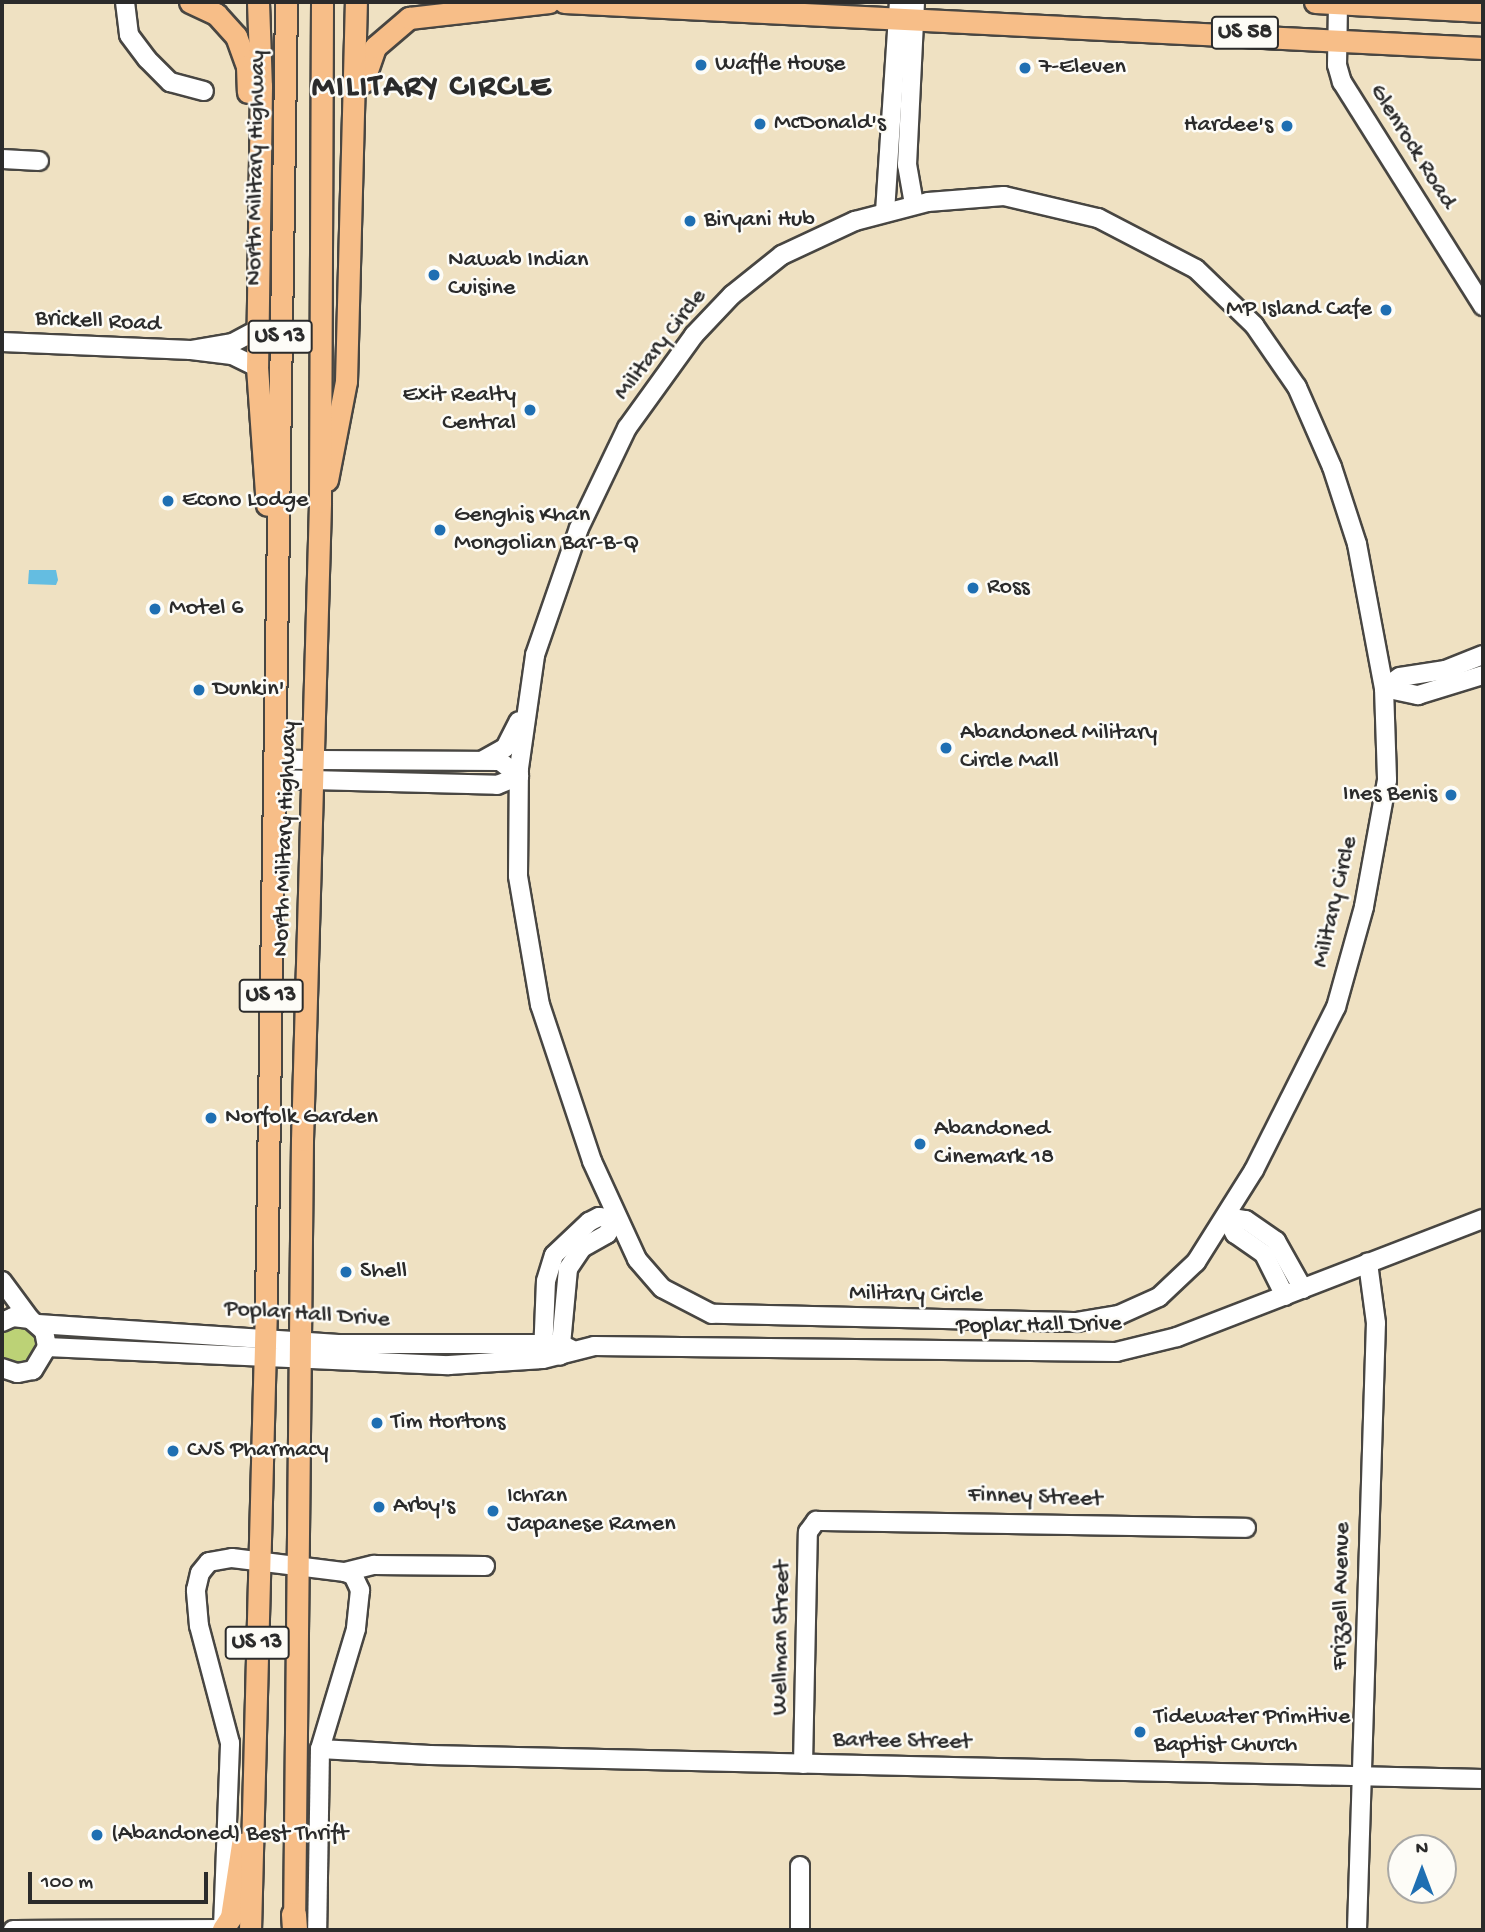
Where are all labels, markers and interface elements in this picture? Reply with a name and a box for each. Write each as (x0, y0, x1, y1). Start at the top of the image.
road number: US 58 (1210, 14, 1280, 52)
street label: North Military Highway (241, 50, 273, 286)
place label: Waffle House (715, 51, 845, 79)
place label: 7-Eleven (1039, 54, 1126, 82)
marker: Waffle House (693, 57, 709, 73)
marker: 7-Eleven (1017, 60, 1033, 76)
district label: MILITARY CIRCLE (314, 69, 550, 107)
street label: Glenrock Road (1362, 79, 1462, 215)
place label: McDonald's (774, 110, 886, 138)
place label: Hardee's (1184, 112, 1273, 140)
marker: McDonald's (752, 116, 768, 132)
marker: Hardee's (1279, 118, 1295, 134)
place label: Biryani Hub (704, 207, 815, 235)
marker: Biryani Hub (682, 213, 698, 229)
place label: Nawab Indian Cuisine (448, 247, 588, 303)
marker: Nawab Indian Cuisine (426, 267, 442, 283)
street label: Military Circle (608, 283, 714, 407)
place label: MP Island Cafe (1226, 296, 1372, 324)
marker: MP Island Cafe (1378, 302, 1394, 318)
street label: Brickell Road (34, 304, 162, 340)
road number: US 13 (247, 318, 313, 356)
place label: Exit Realty Central (403, 382, 516, 438)
marker: Exit Realty Central (522, 402, 538, 418)
place label: Econo Lodge (182, 487, 308, 515)
marker: Econo Lodge (160, 493, 176, 509)
place label: Genghis Khan Mongolian Bar-B-Q (454, 502, 639, 558)
marker: Genghis Khan Mongolian Bar-B-Q (432, 522, 448, 538)
place label: Ross (987, 574, 1030, 602)
marker: Ross (965, 580, 981, 596)
place label: Motel 6 (169, 595, 243, 623)
marker: Motel 6 (147, 601, 163, 617)
place label: Dunkin' (213, 676, 285, 704)
marker: Dunkin' (191, 682, 207, 698)
place label: Abandoned Military Circle Mall (960, 720, 1157, 776)
street label: North Military Highway (267, 721, 305, 957)
marker: Abandoned Military Circle Mall (938, 740, 954, 756)
place label: Ines Benis (1343, 781, 1437, 809)
marker: Ines Benis (1443, 787, 1459, 803)
street label: Military Circle (1307, 833, 1365, 971)
road number: US 13 (238, 976, 304, 1015)
place label: Norfolk Garden (225, 1104, 378, 1132)
marker: Norfolk Garden (203, 1110, 219, 1126)
place label: Abandoned Cinemark 18 (934, 1116, 1054, 1172)
marker: Abandoned Cinemark 18 (912, 1136, 928, 1152)
place label: Shell (360, 1258, 407, 1286)
marker: Shell (338, 1264, 354, 1280)
street label: Military Circle (849, 1279, 983, 1311)
street label: Poplar Hall Drive (223, 1295, 391, 1335)
street label: Poplar Hall Drive (956, 1310, 1122, 1342)
place label: Tim Hortons (391, 1409, 505, 1437)
marker: Tim Hortons (369, 1415, 385, 1431)
place label: CVS Pharmacy (187, 1437, 328, 1465)
marker: CVS Pharmacy (165, 1443, 181, 1459)
street label: Finney Street (967, 1481, 1103, 1515)
place label: Ichran Japanese Ramen (507, 1483, 676, 1539)
place label: Arby's (393, 1493, 455, 1521)
marker: Arby's (371, 1499, 387, 1515)
marker: Ichran Japanese Ramen (485, 1503, 501, 1519)
street label: Frizzell Avenue (1326, 1522, 1358, 1670)
street label: Wellman Street (766, 1560, 798, 1716)
road number: US 13 (224, 1624, 290, 1662)
place label: Tidewater Primitive Baptist Church (1154, 1704, 1350, 1760)
marker: Tidewater Primitive Baptist Church (1132, 1724, 1148, 1740)
street label: Bartee Street (833, 1726, 971, 1758)
place label: (Abandoned) Best Thrift (111, 1821, 348, 1849)
marker: (Abandoned) Best Thrift (89, 1827, 105, 1843)
north arrow (1387, 1834, 1457, 1904)
text: N (1416, 1838, 1428, 1861)
scale bar (32, 1858, 212, 1902)
text: 100 m (41, 1871, 93, 1896)

